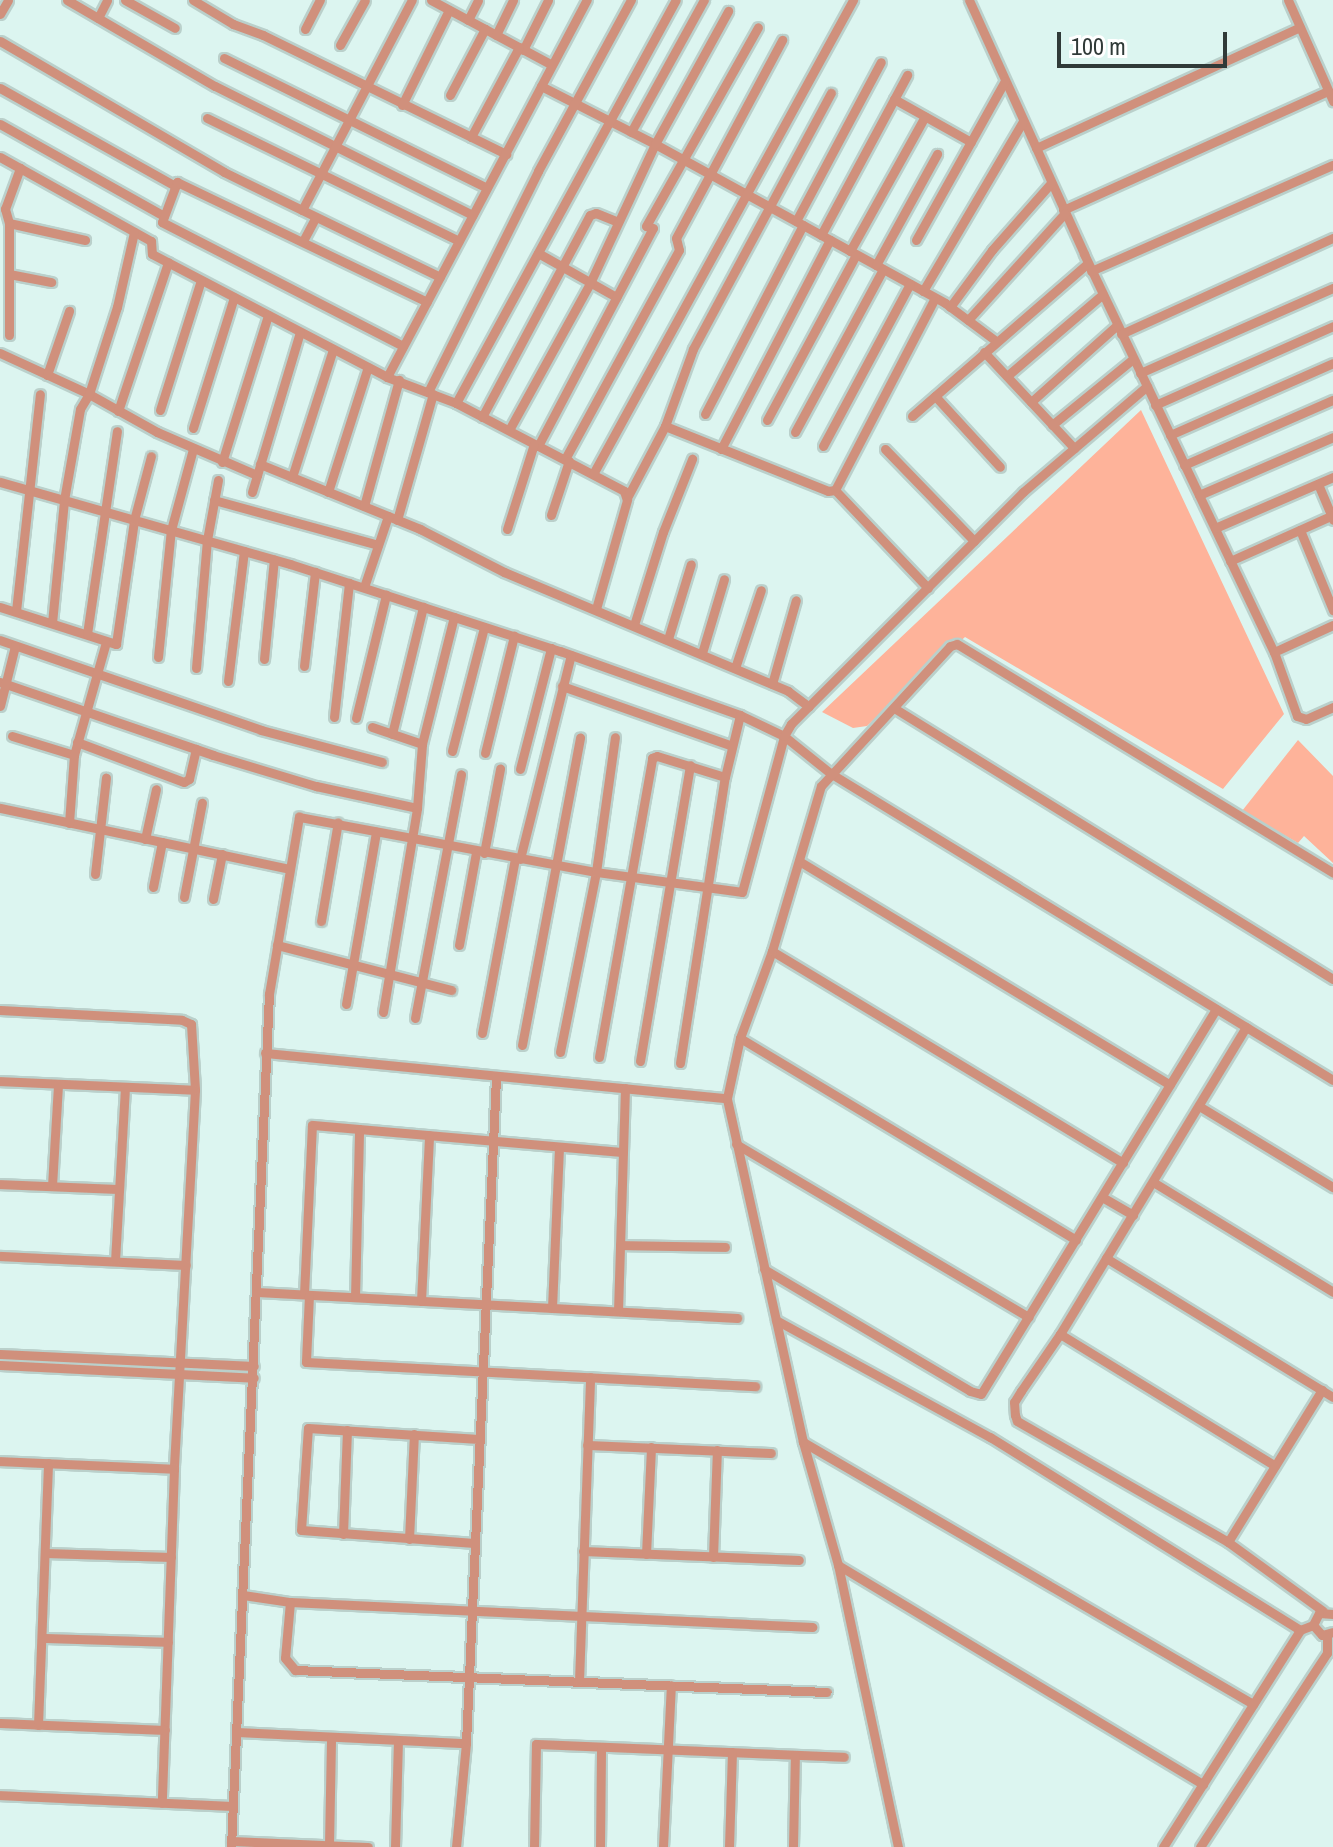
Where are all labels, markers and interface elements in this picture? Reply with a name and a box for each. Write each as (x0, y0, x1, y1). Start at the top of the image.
scale bar (1061, 16, 1231, 66)
text: 100 m (1071, 30, 1126, 62)

